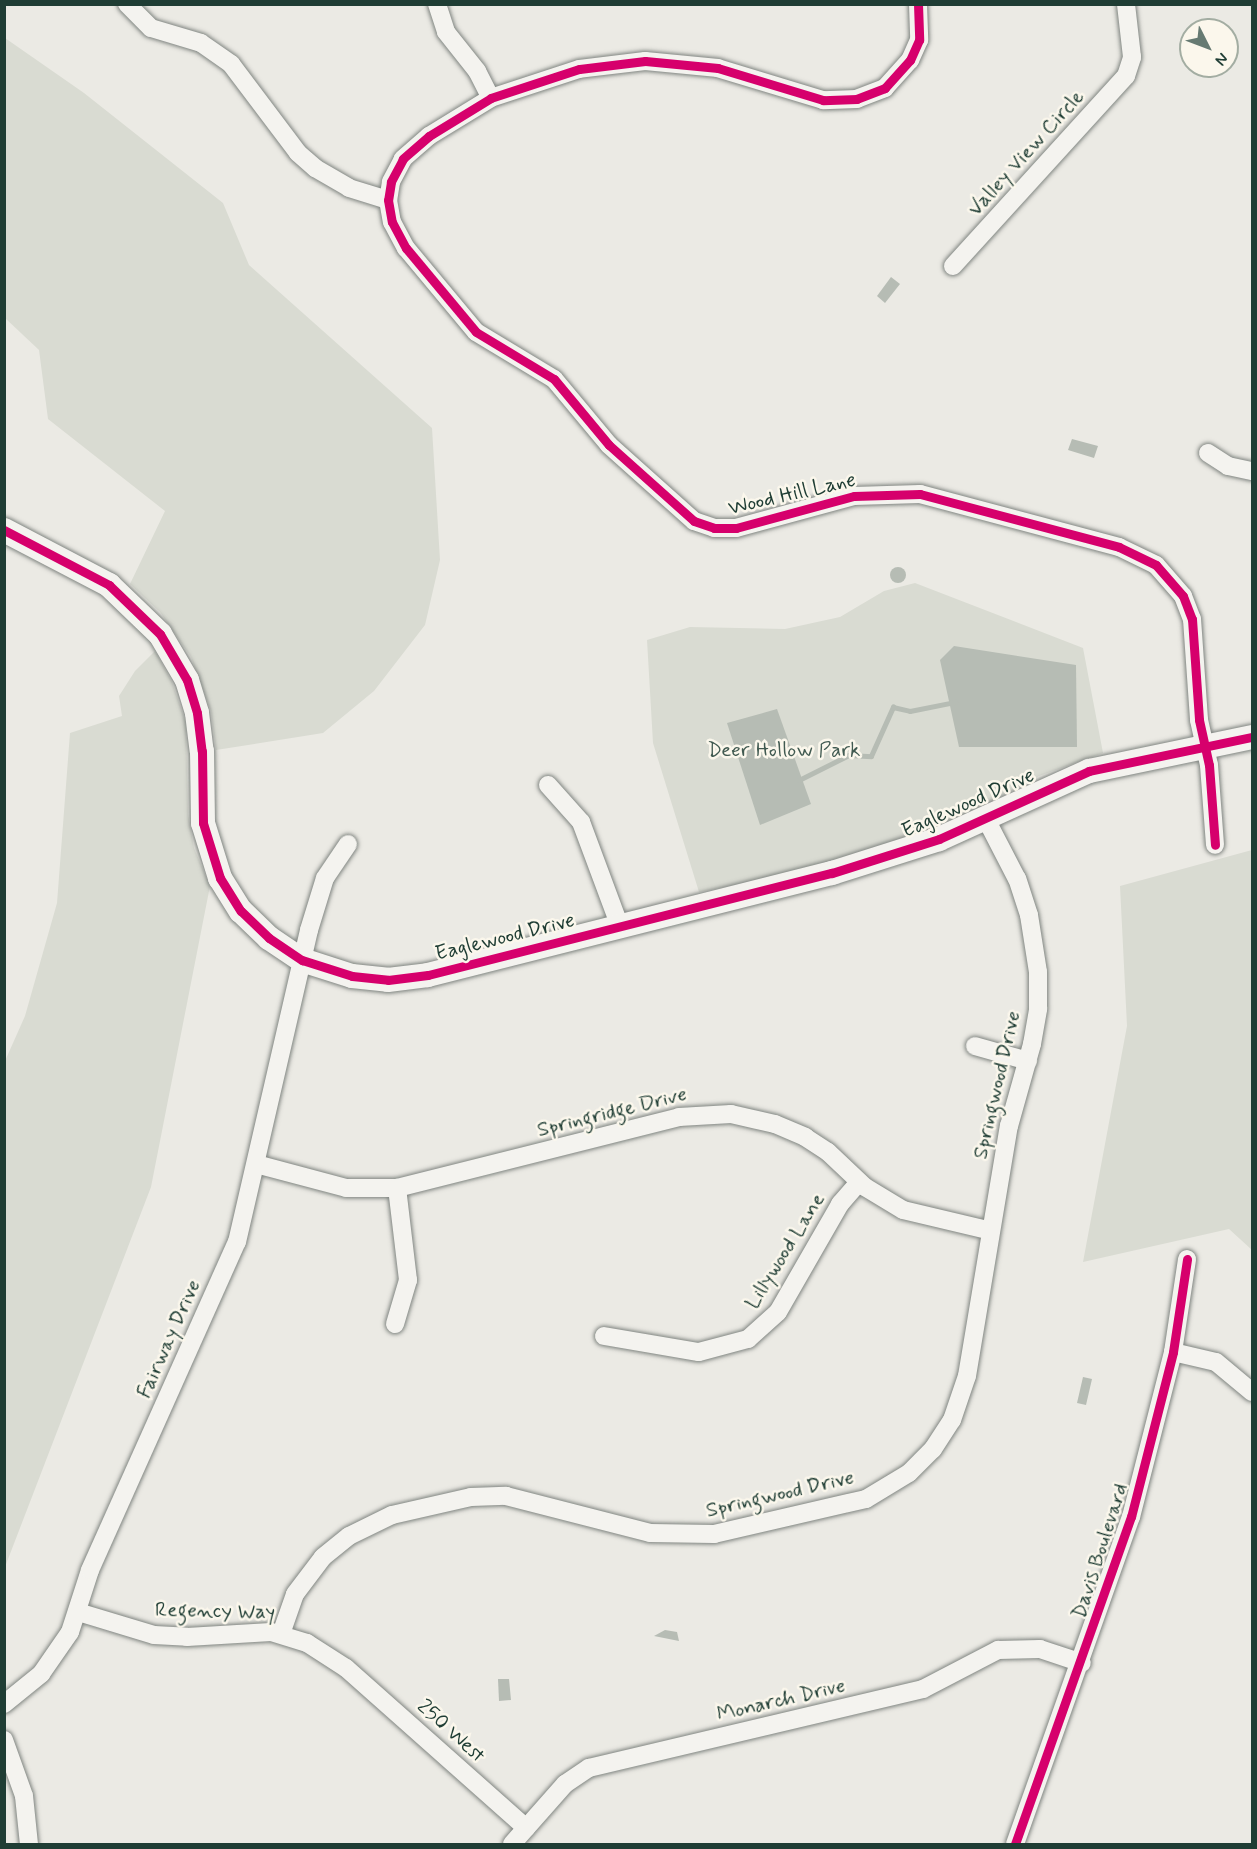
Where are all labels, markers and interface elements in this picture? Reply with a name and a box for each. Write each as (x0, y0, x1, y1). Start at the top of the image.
north arrow (1179, 18, 1239, 78)
text: N (1210, 48, 1233, 70)
street label: Valley View Circle (964, 86, 1088, 220)
street label: Wood Hill Lane (725, 467, 859, 521)
park label: Deer Hollow Park (709, 737, 859, 763)
street label: Eaglewood Drive (898, 763, 1038, 843)
street label: Eaglewood Drive (433, 908, 577, 966)
street label: Springwood Drive (968, 1009, 1026, 1161)
street label: Springridge Drive (535, 1081, 689, 1143)
street label: Lillywood Lane (740, 1190, 830, 1312)
street label: Fairway Drive (132, 1276, 206, 1402)
street label: Springwood Drive (704, 1465, 856, 1523)
street label: Davis Boulevard (1067, 1482, 1133, 1620)
street label: Regency Way (153, 1597, 277, 1625)
street label: Monarch Drive (714, 1673, 848, 1727)
street label: 250 West (412, 1694, 490, 1768)

